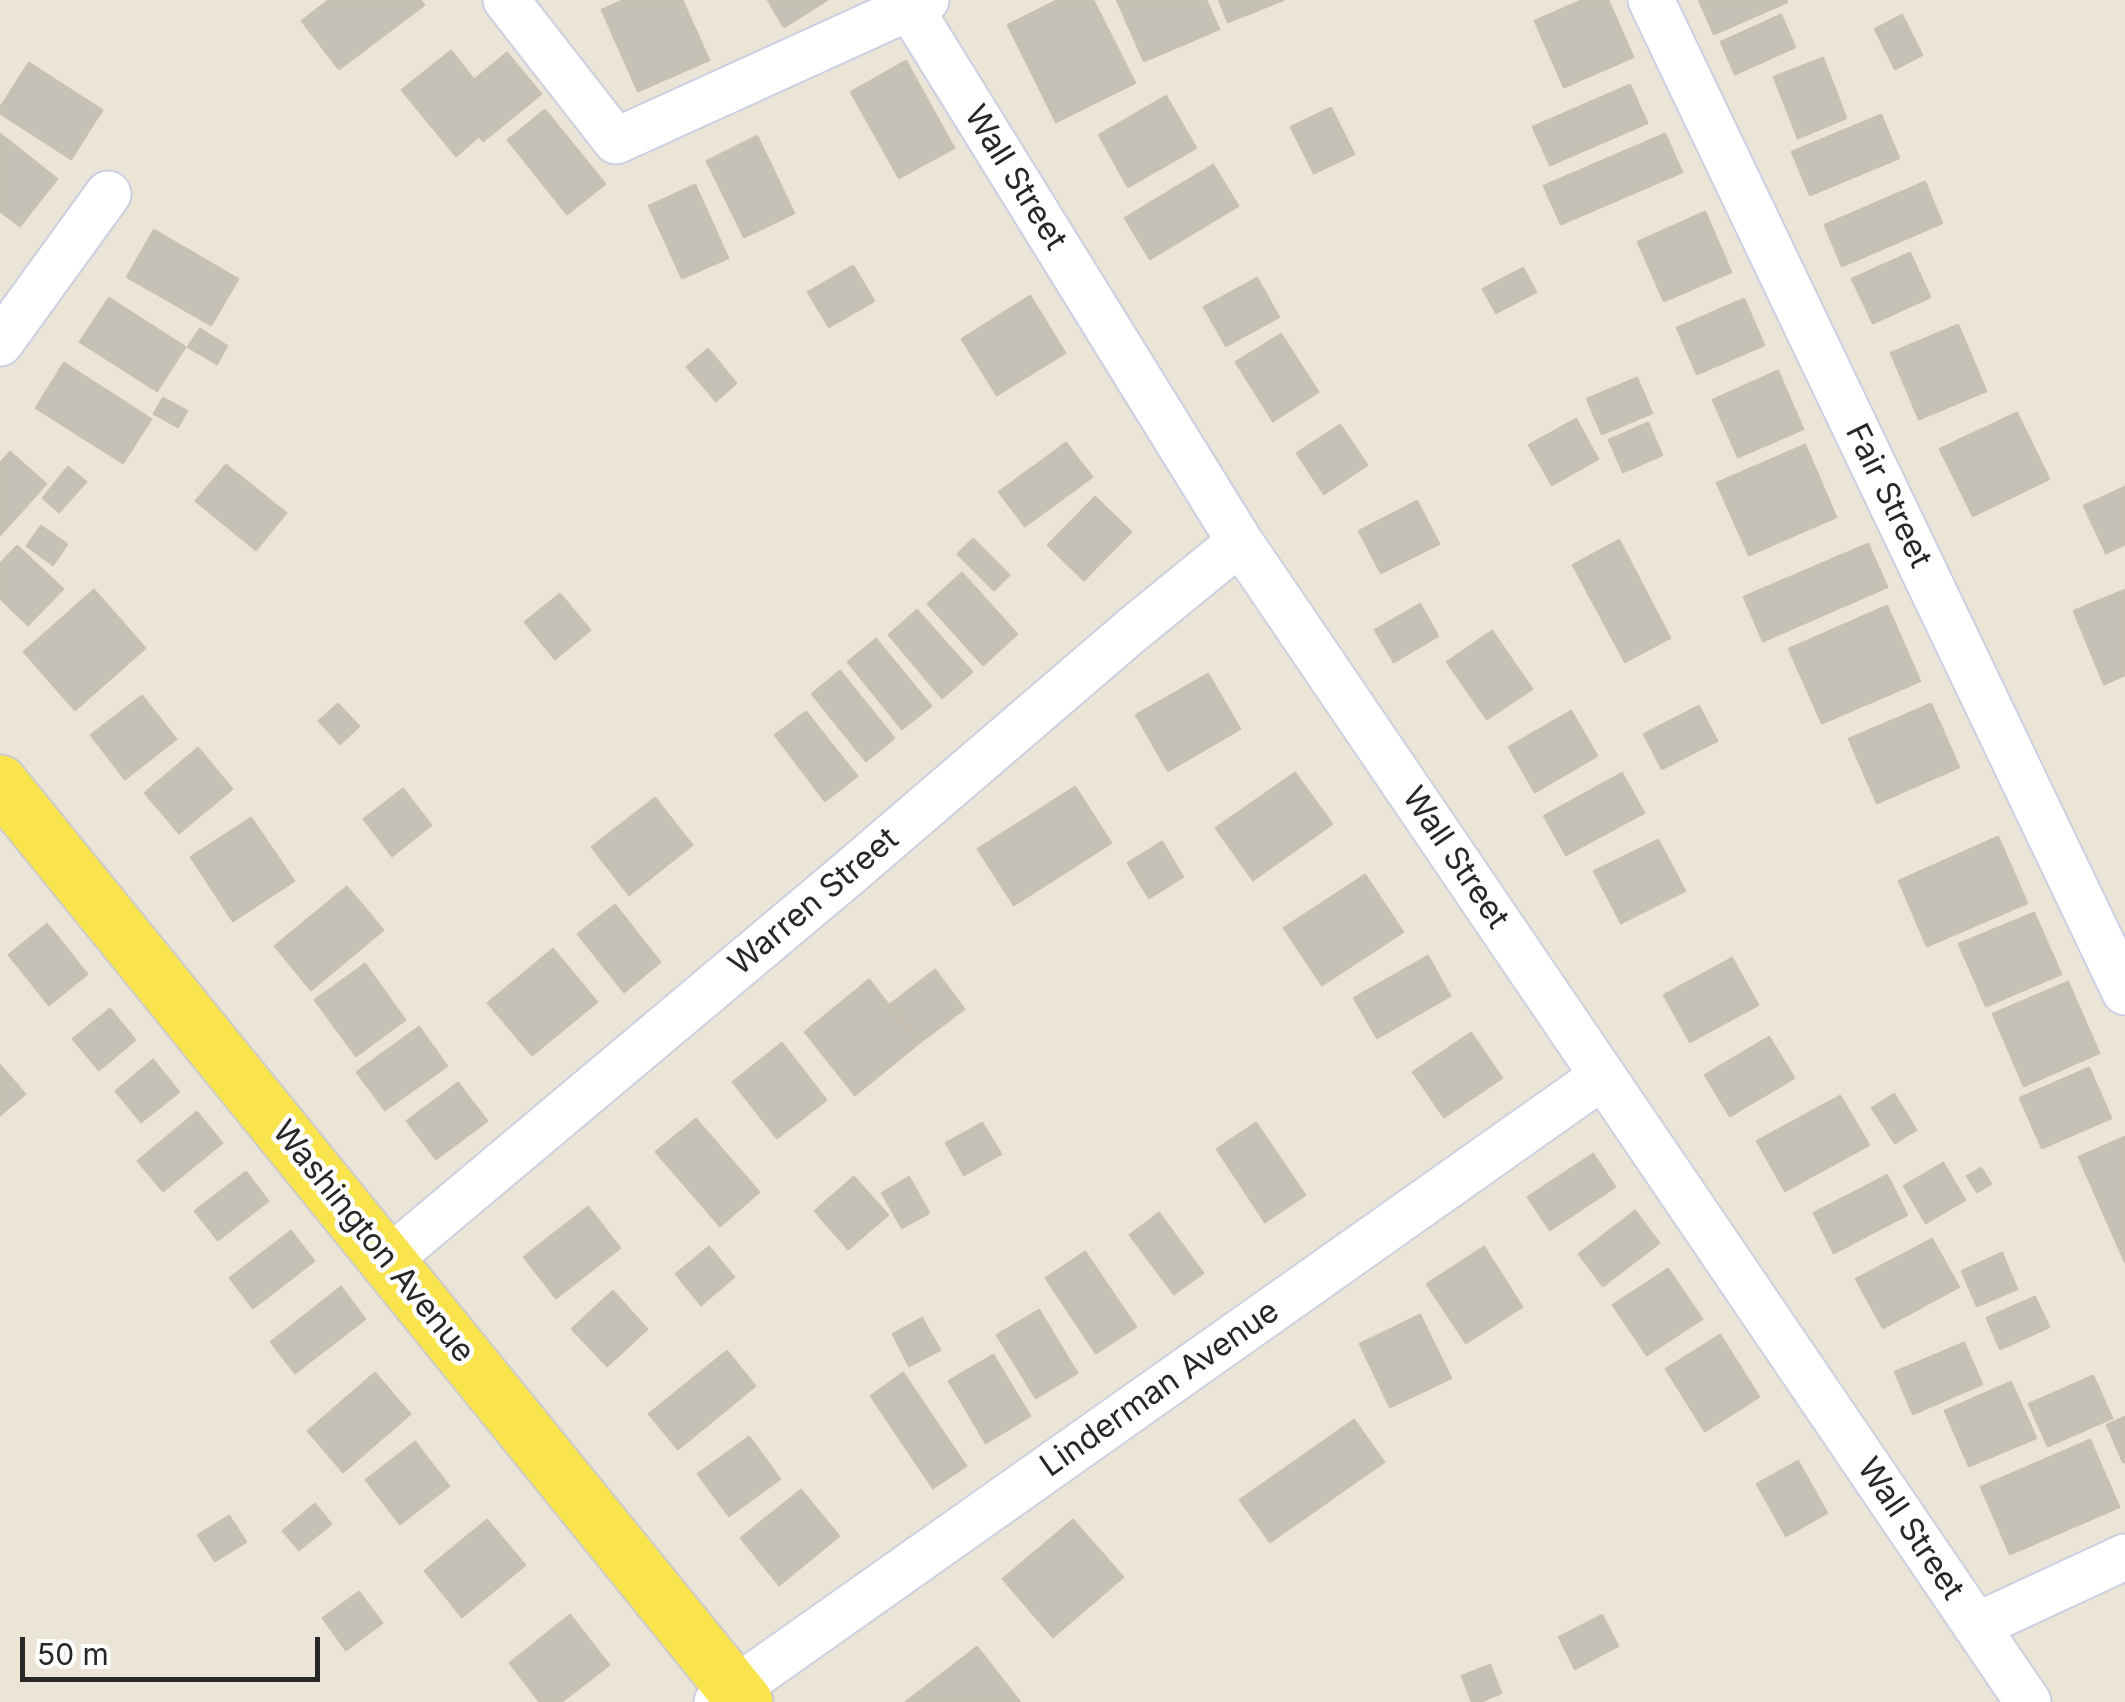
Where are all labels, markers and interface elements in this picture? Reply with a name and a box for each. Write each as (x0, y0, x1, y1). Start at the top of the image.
street label: Wall Street (956, 99, 1074, 257)
street label: Fair Street (1837, 418, 1939, 574)
street label: Wall Street (1394, 780, 1516, 936)
street label: Warren Street (722, 820, 906, 984)
street label: Washington Avenue (264, 1113, 482, 1371)
street label: Linderman Avenue (1034, 1292, 1286, 1486)
street label: Wall Street (1849, 1451, 1971, 1607)
scale bar (25, 1617, 325, 1679)
text: 50 m (37, 1636, 109, 1672)

